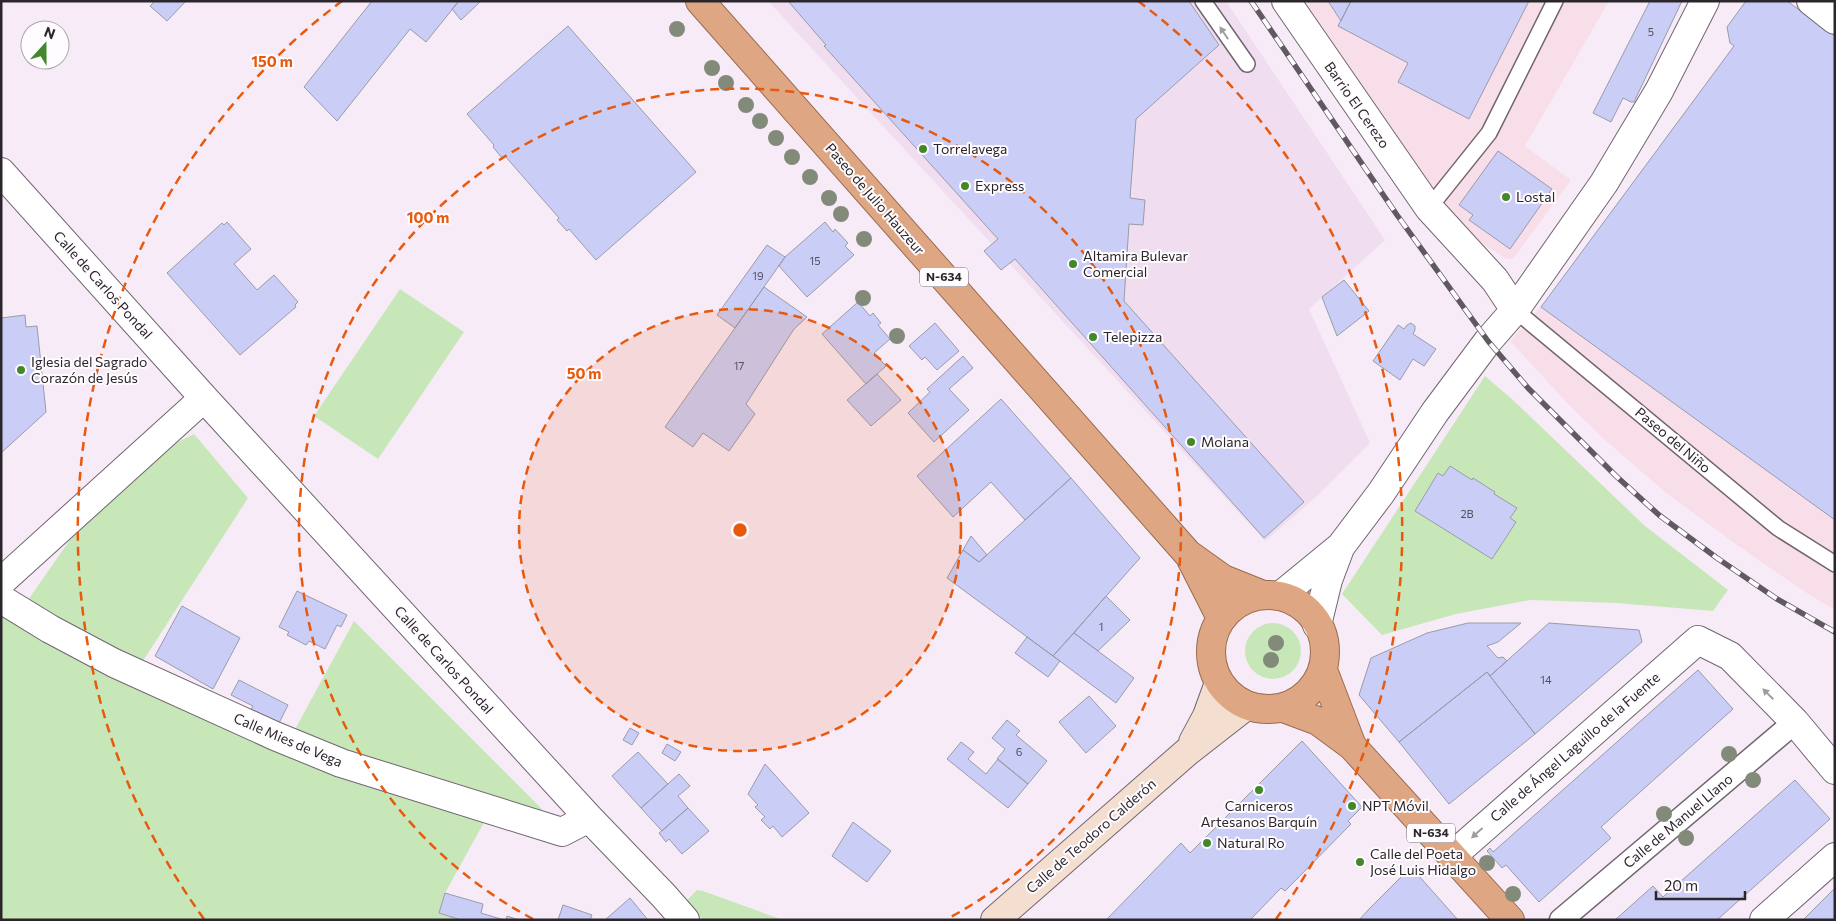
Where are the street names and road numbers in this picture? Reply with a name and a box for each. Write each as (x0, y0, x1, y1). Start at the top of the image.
street label: Barrio El Cerezo (1321, 58, 1394, 151)
street label: Paseo de Julio Hauzeur (822, 139, 929, 258)
street label: Calle de Carlos Pondal (50, 227, 156, 342)
road number: N-634 (920, 268, 968, 286)
street label: Paseo del Niño (1632, 403, 1714, 476)
street label: Calle de Carlos Pondal (391, 602, 497, 717)
street label: Calle de Ángel Laguillo de la Fuente (1486, 668, 1663, 825)
street label: Calle Mies de Vega (231, 709, 345, 770)
street label: Calle de Manuel Llano (1620, 770, 1736, 871)
street label: Calle de Teodoro Calderón (1022, 775, 1159, 897)
road number: N-634 (1407, 824, 1455, 842)

